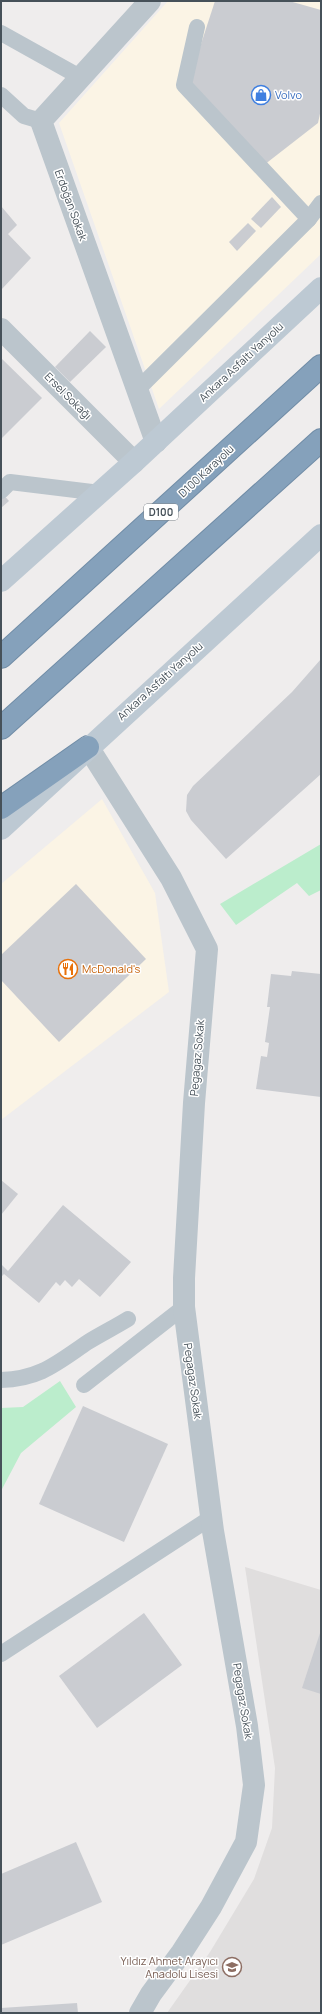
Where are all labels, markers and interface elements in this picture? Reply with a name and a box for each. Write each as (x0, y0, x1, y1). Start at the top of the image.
shop icon: Volvo (250, 84, 272, 106)
place label: Volvo (275, 87, 302, 102)
street label: Erdoğan Sokak (52, 167, 91, 243)
street label: Ankara Asfaltı Yanyolu (195, 319, 286, 405)
street label: Ersel Sokağı (42, 369, 95, 422)
street label: D100 Karayolu (175, 441, 237, 500)
road number: D100 (144, 504, 178, 520)
street label: Ankara Asfaltı Yanyolu (114, 638, 206, 723)
restaurant icon: McDonald's (57, 958, 79, 980)
place label: McDonald's (82, 961, 140, 976)
street label: Pegagaz Sokak (186, 1019, 207, 1097)
street label: Pegagaz Sokak (181, 1342, 206, 1420)
street label: Pegagaz Sokak (230, 1662, 257, 1740)
place label: Yıldız Ahmet Arayıcı Anadolu Lisesi (120, 1953, 218, 1981)
school or university icon: Yıldız Ahmet Arayıcı Anadolu Lisesi (221, 1956, 243, 1978)

